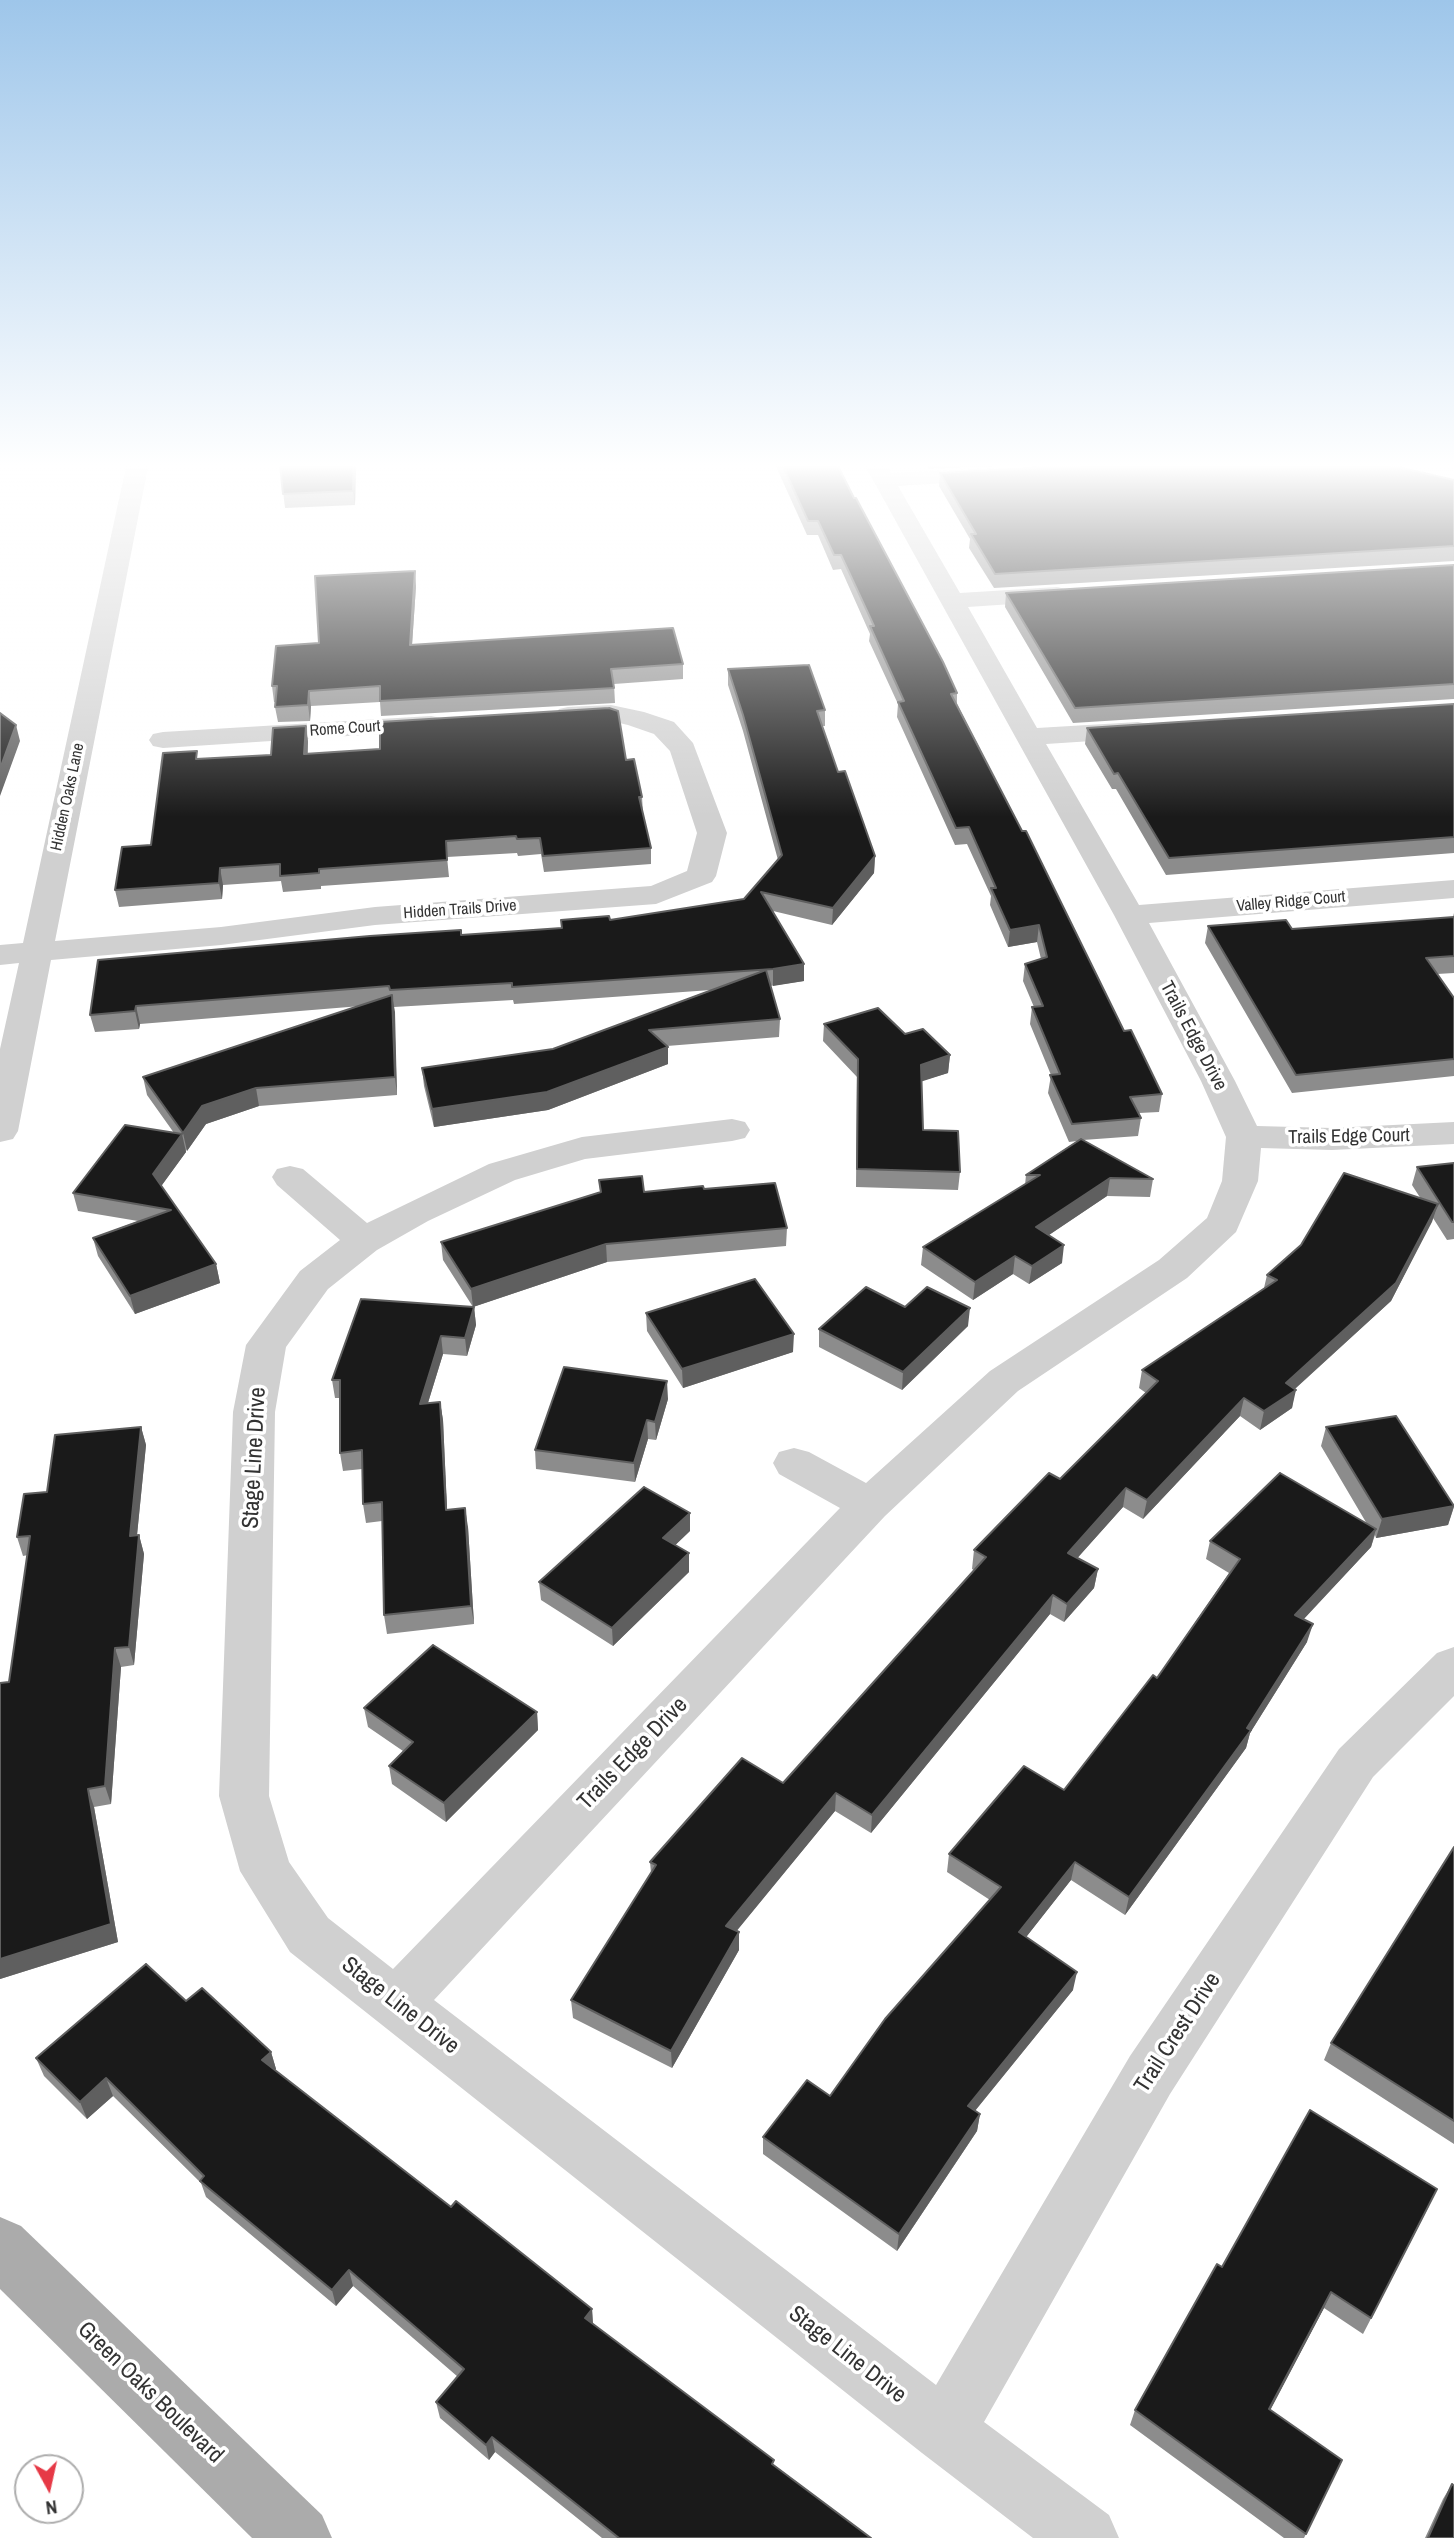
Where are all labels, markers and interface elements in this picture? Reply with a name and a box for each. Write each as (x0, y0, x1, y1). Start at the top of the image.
street label: Rome Court (309, 717, 381, 741)
street label: Hidden Oaks Lane (47, 741, 89, 853)
street label: Valley Ridge Court (1236, 888, 1346, 916)
street label: Hidden Trails Drive (403, 896, 517, 924)
street label: Trails Edge Drive (1155, 977, 1231, 1095)
street label: Trails Edge Court (1288, 1125, 1410, 1149)
street label: Stage Line Drive (238, 1387, 272, 1529)
street label: Trails Edge Drive (572, 1692, 694, 1816)
street label: Stage Line Drive (336, 1952, 464, 2060)
street label: Trail Crest Drive (1129, 1968, 1227, 2098)
street label: Stage Line Drive (783, 2301, 911, 2409)
street label: Green Oaks Boulevard (71, 2316, 229, 2470)
north arrow (14, 2454, 84, 2524)
text: N (44, 2494, 59, 2521)

